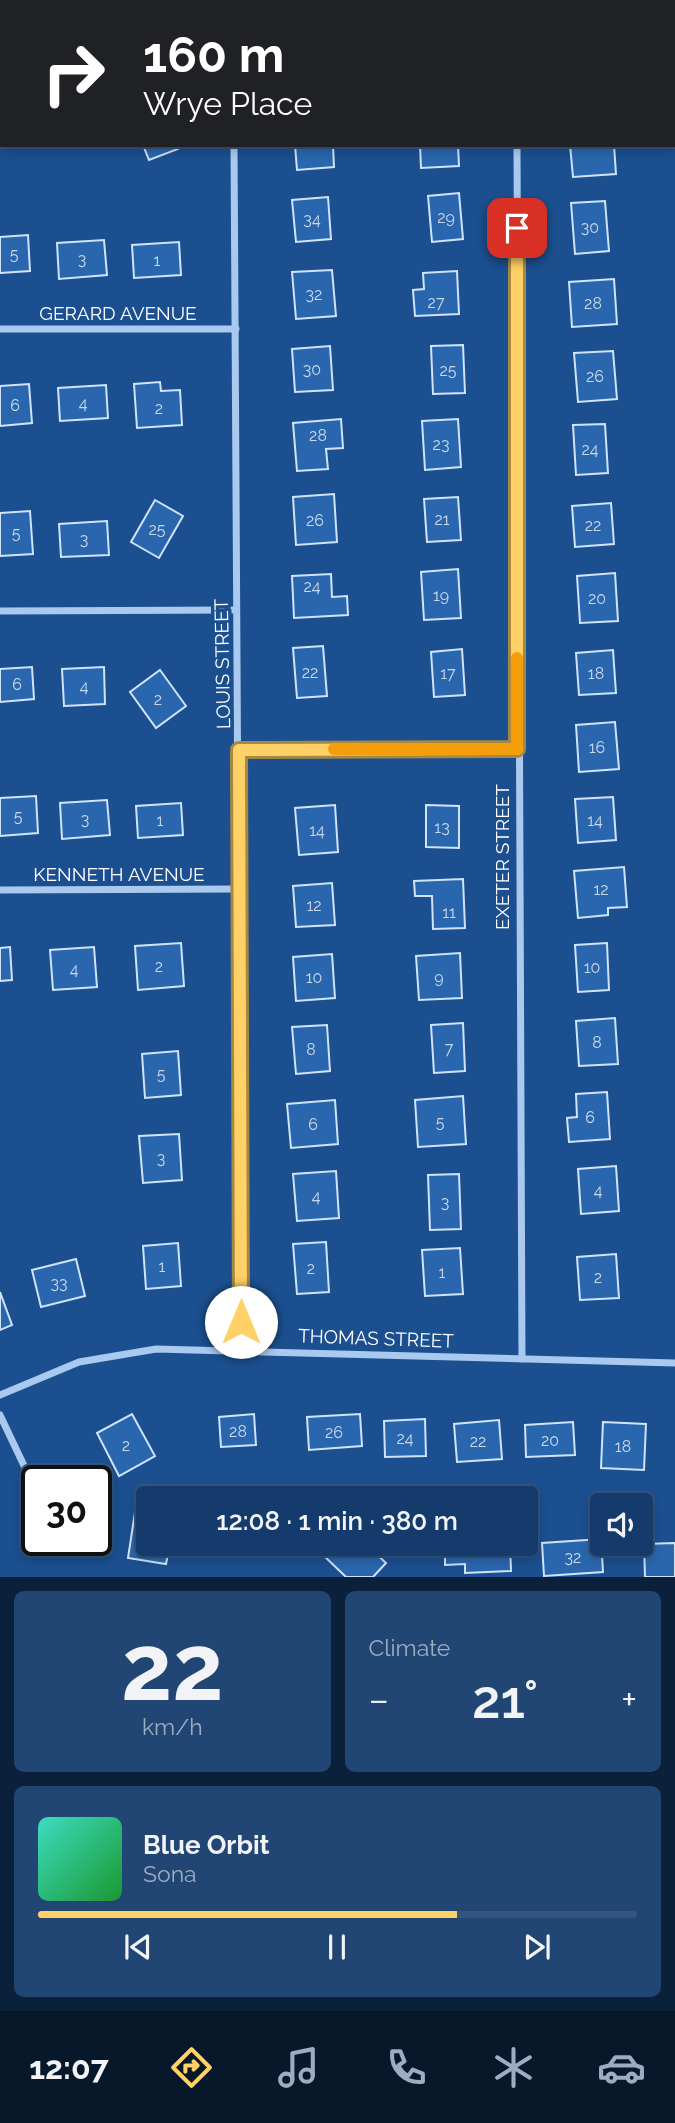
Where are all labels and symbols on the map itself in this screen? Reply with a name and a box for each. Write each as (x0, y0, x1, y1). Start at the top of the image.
pin (487, 198, 547, 258)
house number: 29 (437, 208, 455, 227)
house number: 34 (303, 210, 321, 229)
house number: 30 (581, 218, 599, 237)
house number: 5 (10, 245, 19, 264)
house number: 3 (78, 250, 86, 269)
house number: 1 (154, 251, 161, 270)
house number: 32 (306, 285, 322, 304)
house number: 27 (428, 293, 445, 312)
house number: 28 (584, 294, 602, 313)
street label: GERARD AVENUE (39, 302, 197, 324)
house number: 30 (303, 360, 321, 379)
house number: 25 (439, 361, 457, 380)
house number: 26 (586, 367, 604, 386)
house number: 4 (79, 394, 88, 413)
house number: 6 (10, 396, 20, 415)
house number: 2 (155, 399, 163, 418)
house number: 28 (309, 426, 327, 445)
house number: 23 (433, 435, 449, 454)
house number: 24 (581, 440, 599, 459)
house number: 21 (434, 510, 450, 529)
house number: 26 (306, 511, 324, 530)
house number: 22 (585, 516, 601, 535)
house number: 25 (148, 520, 166, 539)
house number: 5 (12, 524, 21, 543)
house number: 3 (80, 530, 88, 549)
house number: 24 (303, 577, 321, 596)
house number: 19 (433, 586, 449, 605)
house number: 20 (588, 589, 606, 608)
street label: LOUIS STREET (210, 598, 234, 729)
house number: 22 (302, 663, 318, 682)
house number: 17 (440, 664, 456, 683)
house number: 18 (588, 664, 604, 683)
house number: 6 (12, 675, 22, 694)
house number: 4 (80, 677, 89, 696)
house number: 2 (154, 690, 162, 709)
house number: 16 (589, 738, 605, 757)
street label: EXETER STREET (491, 784, 513, 930)
house number: 5 (14, 807, 23, 826)
house number: 3 (81, 810, 89, 829)
house number: 1 (157, 811, 164, 830)
house number: 14 (587, 811, 603, 830)
house number: 13 (434, 818, 450, 837)
house number: 14 (309, 821, 325, 840)
street label: KENNETH AVENUE (33, 863, 205, 885)
house number: 12 (593, 880, 609, 899)
house number: 12 (306, 896, 322, 915)
house number: 11 (442, 903, 456, 922)
house number: 2 (155, 957, 163, 976)
house number: 10 (584, 958, 600, 977)
house number: 4 (70, 960, 79, 979)
house number: 10 (306, 968, 322, 987)
house number: 9 (434, 968, 444, 987)
house number: 8 (592, 1033, 602, 1052)
house number: 7 (445, 1039, 454, 1058)
house number: 8 (306, 1040, 316, 1059)
house number: 5 (157, 1065, 166, 1084)
house number: 6 (585, 1108, 595, 1127)
house number: 5 (436, 1113, 445, 1132)
house number: 6 (308, 1115, 318, 1134)
house number: 3 (157, 1149, 165, 1168)
house number: 4 (594, 1181, 603, 1200)
house number: 4 (312, 1187, 321, 1206)
house number: 3 (441, 1193, 449, 1212)
house number: 1 (159, 1257, 166, 1276)
house number: 2 (307, 1259, 315, 1278)
house number: 1 (439, 1263, 446, 1282)
house number: 2 (594, 1268, 602, 1287)
house number: 33 (50, 1274, 68, 1293)
position arrow (204, 1285, 278, 1359)
street label: THOMAS STREET (298, 1324, 455, 1352)
house number: 28 (229, 1422, 247, 1441)
house number: 26 (325, 1423, 343, 1442)
house number: 24 (396, 1429, 414, 1448)
house number: 20 (541, 1431, 559, 1450)
house number: 22 (470, 1432, 486, 1451)
house number: 2 (122, 1436, 130, 1455)
house number: 18 (615, 1437, 631, 1456)
speed limit sign: 30 (21, 1465, 112, 1556)
house number: 32 (565, 1548, 581, 1567)

